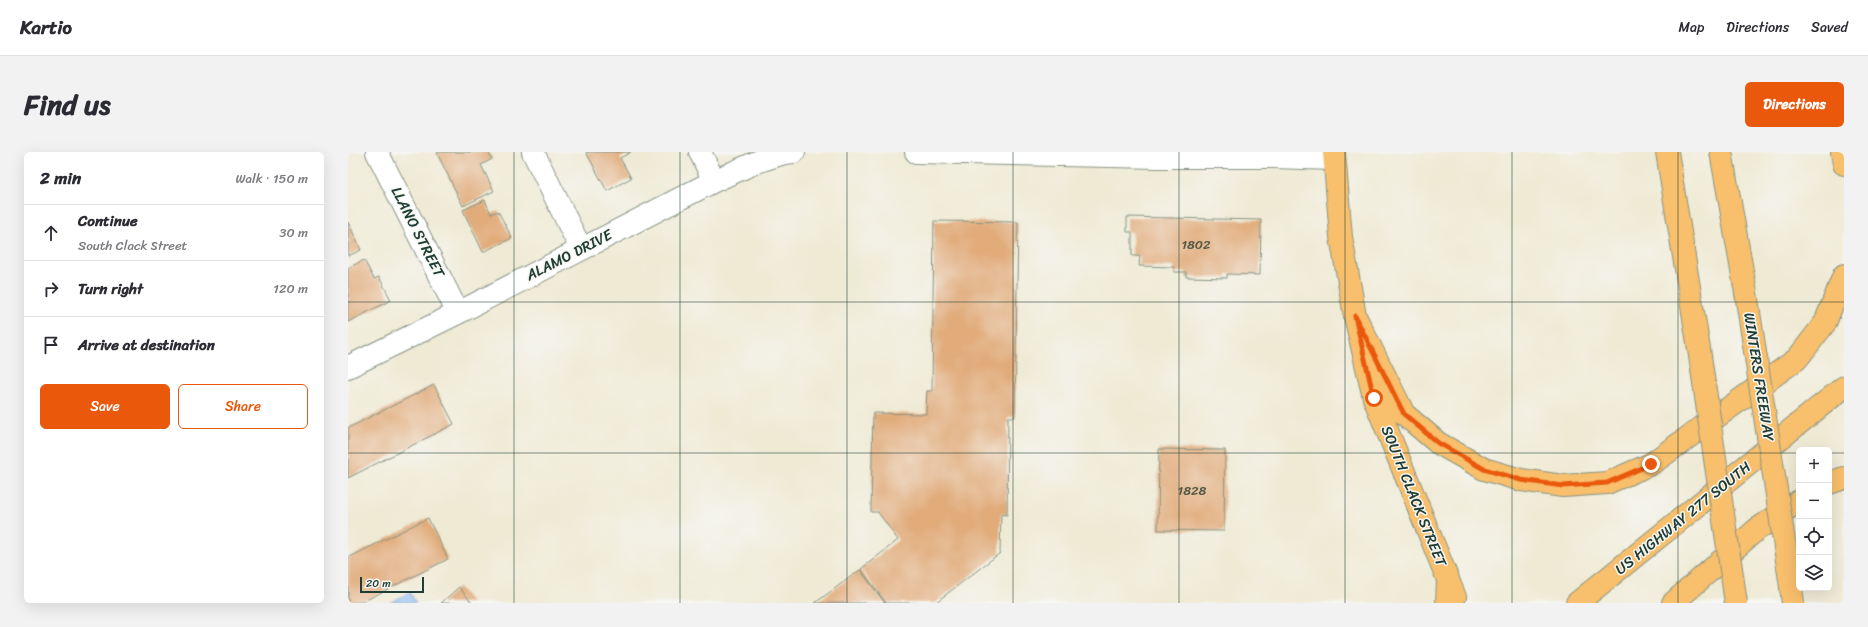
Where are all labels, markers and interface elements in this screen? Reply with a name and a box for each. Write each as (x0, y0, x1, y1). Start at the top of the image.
text: Kartio (20, 11, 72, 44)
text: Map (1678, 15, 1704, 40)
text: Directions (1726, 15, 1789, 40)
text: Saved (1811, 15, 1848, 40)
text: Find us (24, 80, 111, 129)
button: Directions (1745, 82, 1844, 127)
text: 2 min (40, 163, 81, 193)
text: Walk · 150 m (235, 167, 308, 190)
street label: LLANO STREET (384, 182, 453, 284)
text: Continue (78, 208, 138, 234)
text: 30 m (279, 221, 308, 244)
street label: ALAMO DRIVE (520, 221, 618, 288)
icon: ahead (40, 222, 62, 244)
house number: 1802 (1181, 233, 1211, 256)
text: South Clack Street (78, 234, 187, 257)
text: Turn right (78, 276, 143, 302)
text: 120 m (273, 277, 308, 300)
icon: right (40, 278, 62, 300)
street label: WINTERS FREEWAY (1736, 311, 1782, 444)
text: Arrive at destination (78, 332, 215, 358)
icon: arrive (40, 334, 62, 356)
button: Save (40, 384, 170, 429)
button: Share (178, 384, 308, 429)
route start (1365, 389, 1383, 407)
street label: SOUTH CLACK STREET (1374, 422, 1455, 571)
map controls (1796, 447, 1832, 591)
button: + (1796, 447, 1832, 483)
street label: US HIGHWAY 277 SOUTH (1609, 454, 1757, 581)
route end (1642, 455, 1660, 473)
house number: 1828 (1178, 479, 1207, 502)
button: − (1796, 483, 1832, 519)
button: locate (1796, 519, 1832, 555)
button: layers (1796, 555, 1832, 591)
text: 20 m (366, 574, 391, 593)
scale bar (360, 575, 424, 594)

